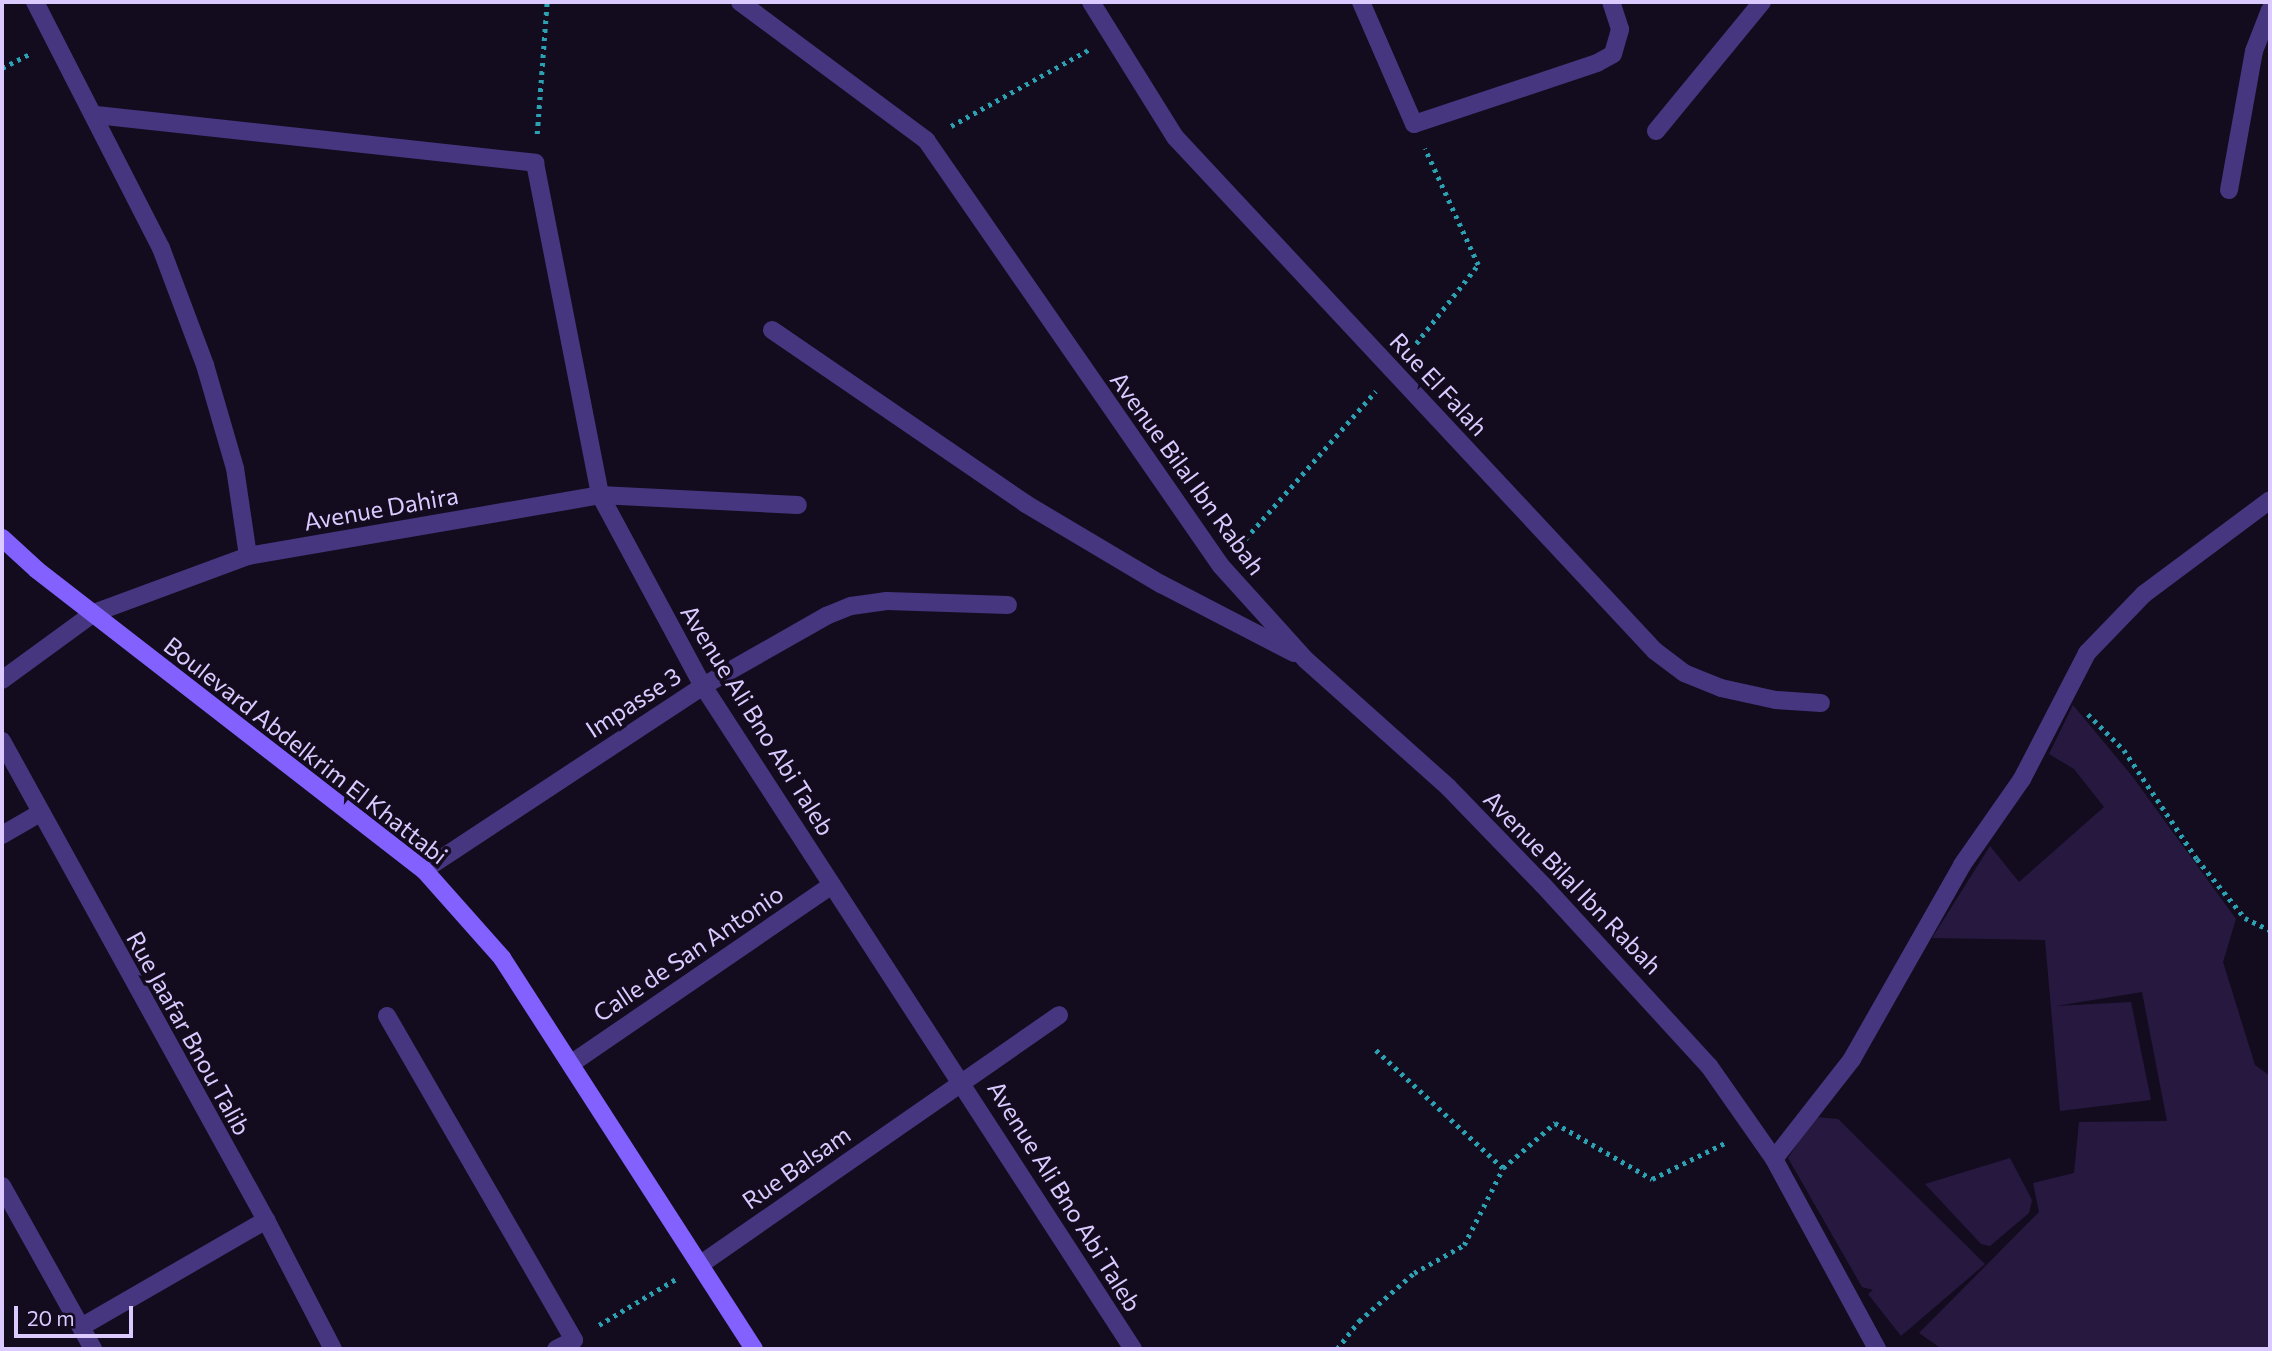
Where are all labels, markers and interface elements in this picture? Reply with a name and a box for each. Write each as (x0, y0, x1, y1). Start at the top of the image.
street label: Rue El Falah (1384, 327, 1494, 441)
street label: Avenue Bilal Ibn Rabah (1105, 366, 1271, 580)
street label: Avenue Dahira (301, 480, 461, 536)
street label: Avenue Ali Bno Abi Taleb (675, 599, 841, 841)
street label: Boulevard Abdelkrim El Khattabi (159, 630, 453, 870)
street label: Impasse 3 (580, 661, 686, 743)
street label: Avenue Bilal Ibn Rabah (1478, 784, 1668, 980)
street label: Calle de San Antonio (587, 879, 789, 1027)
street label: Rue Jaafar Bnou Talib (121, 926, 257, 1140)
street label: Avenue Ali Bno Abi Taleb (982, 1075, 1148, 1317)
street label: Rue Balsam (736, 1119, 856, 1215)
scale bar (18, 1292, 136, 1336)
text: 20 m (27, 1305, 75, 1330)

